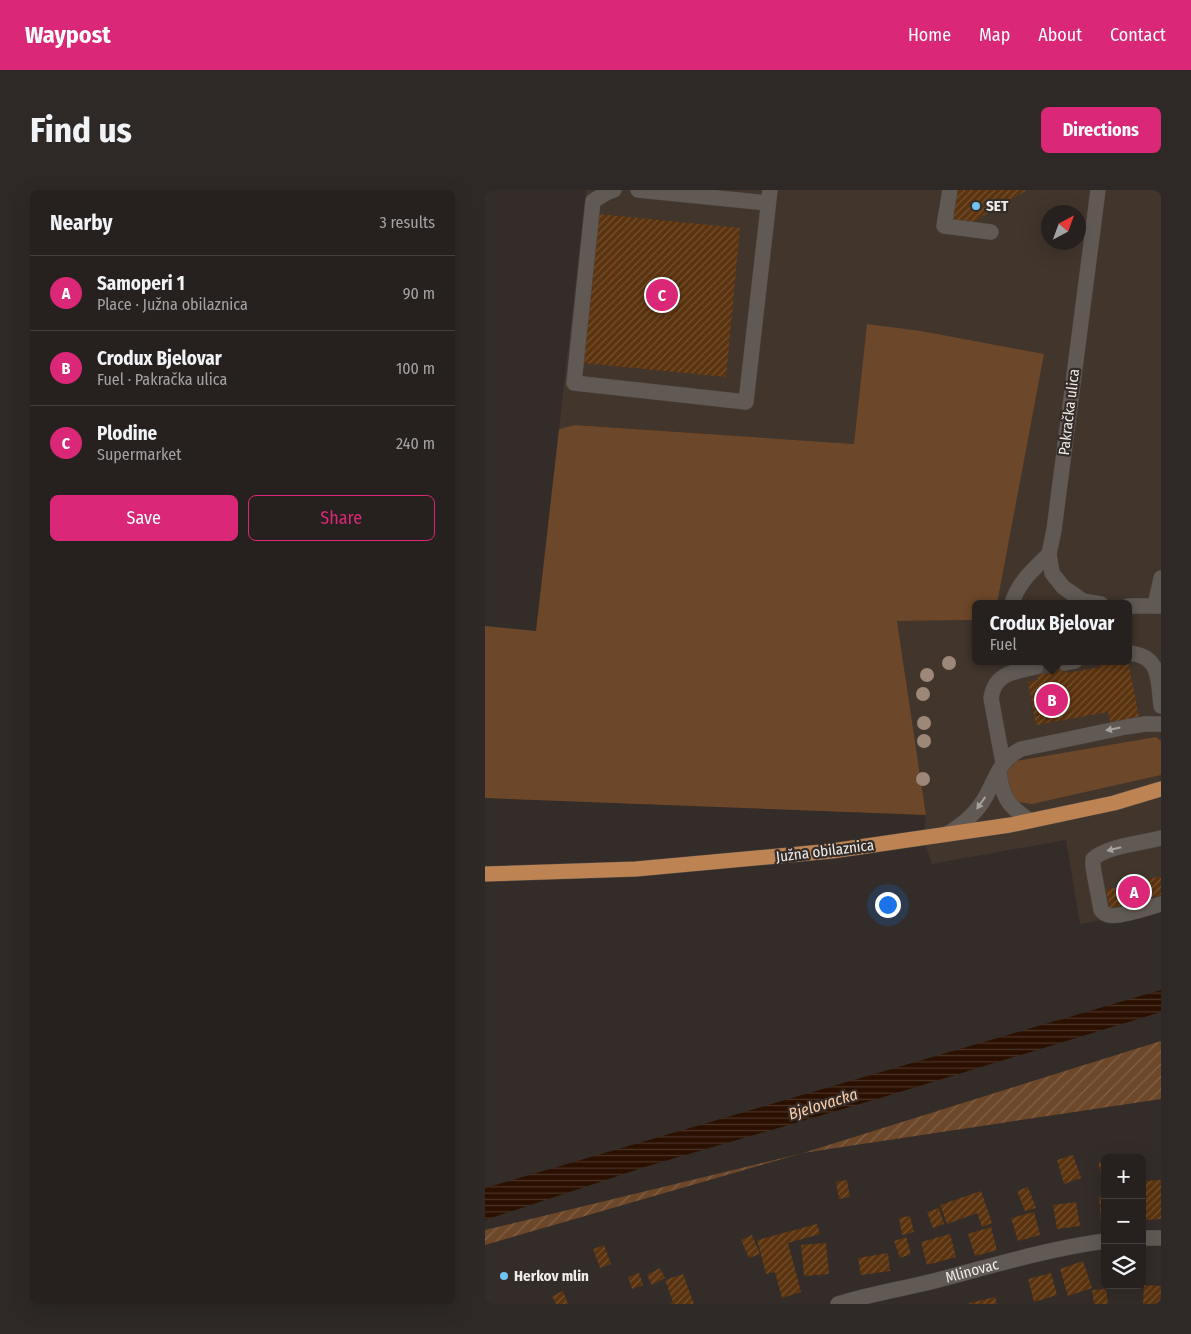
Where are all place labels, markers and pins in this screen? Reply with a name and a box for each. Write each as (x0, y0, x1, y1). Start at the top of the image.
place label: SET (986, 197, 1009, 215)
marker: SET (970, 200, 982, 212)
pin: C (646, 276, 678, 314)
pin: B (1036, 681, 1068, 719)
pin: A (1118, 873, 1150, 911)
place label: Herkov mlin (514, 1267, 589, 1285)
marker: Herkov mlin (498, 1270, 510, 1282)

